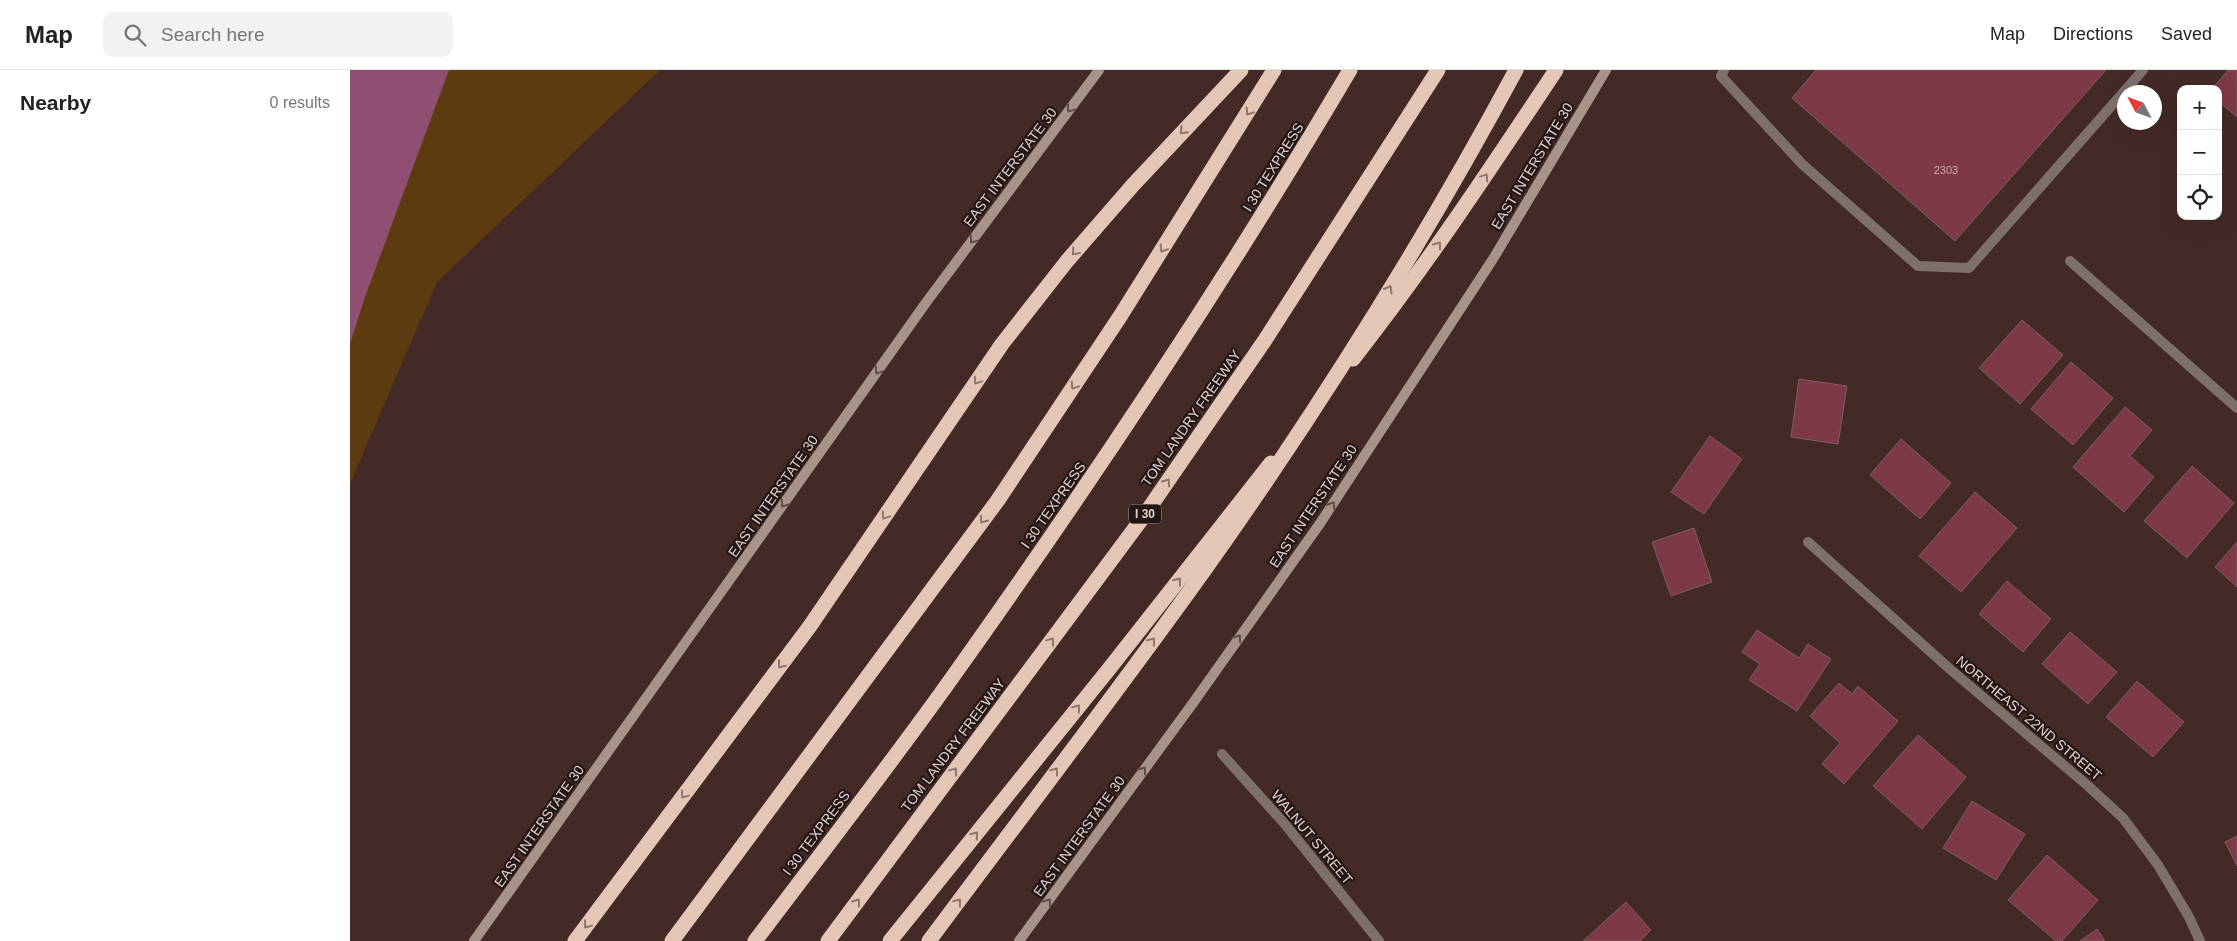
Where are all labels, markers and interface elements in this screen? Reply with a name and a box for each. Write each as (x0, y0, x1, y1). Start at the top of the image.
search box (103, 12, 453, 57)
text: Map (25, 21, 73, 48)
icon: search (121, 21, 149, 49)
text: Search here (161, 24, 265, 45)
text: Map (1990, 24, 2025, 44)
text: Directions (2053, 24, 2133, 44)
text: Saved (2161, 24, 2212, 44)
north arrow (2117, 85, 2162, 130)
map controls (2177, 85, 2222, 220)
button: + (2177, 85, 2222, 130)
text: Nearby (20, 91, 91, 114)
text: 0 results (270, 94, 330, 111)
street label: EAST INTERSTATE 30 (1488, 100, 1576, 232)
one-way arrow (1067, 103, 1076, 113)
street label: EAST INTERSTATE 30 (960, 104, 1060, 230)
one-way arrow (1246, 106, 1255, 115)
street label: I 30 TEXPRESS (1239, 120, 1307, 214)
one-way arrow (1180, 125, 1189, 134)
button: − (2177, 130, 2222, 175)
house number: 2303 (1934, 164, 1958, 176)
one-way arrow (1479, 173, 1488, 183)
button: locate (2177, 175, 2222, 220)
one-way arrow (970, 234, 979, 243)
one-way arrow (1432, 241, 1441, 251)
one-way arrow (1159, 244, 1169, 253)
one-way arrow (1071, 246, 1080, 255)
one-way arrow (1383, 285, 1393, 294)
street label: TOM LANDRY FREEWAY (1138, 346, 1245, 489)
one-way arrow (875, 365, 884, 375)
one-way arrow (973, 376, 983, 385)
one-way arrow (1071, 380, 1080, 389)
street label: EAST INTERSTATE 30 (725, 432, 821, 560)
street label: EAST INTERSTATE 30 (1266, 441, 1360, 570)
street label: I 30 TEXPRESS (1017, 459, 1089, 551)
one-way arrow (1161, 478, 1171, 487)
one-way arrow (781, 498, 790, 508)
one-way arrow (1325, 502, 1335, 511)
road number: I 30 (1129, 504, 1161, 524)
one-way arrow (882, 510, 891, 519)
one-way arrow (980, 514, 989, 524)
one-way arrow (1173, 578, 1181, 587)
one-way arrow (1232, 635, 1241, 644)
one-way arrow (1045, 637, 1054, 647)
one-way arrow (1146, 638, 1154, 647)
street label: NORTHEAST 22ND STREET (1953, 653, 2105, 784)
one-way arrow (778, 659, 787, 669)
street label: TOM LANDRY FREEWAY (898, 675, 1009, 815)
one-way arrow (1072, 705, 1081, 714)
street label: EAST INTERSTATE 30 (491, 762, 587, 890)
one-way arrow (1049, 767, 1058, 777)
one-way arrow (1138, 767, 1146, 776)
one-way arrow (948, 768, 956, 777)
street label: EAST INTERSTATE 30 (1030, 773, 1128, 899)
street label: WALNUT STREET (1268, 787, 1356, 887)
street label: I 30 TEXPRESS (779, 788, 853, 878)
one-way arrow (681, 789, 690, 799)
one-way arrow (970, 832, 978, 841)
one-way arrow (850, 898, 860, 907)
one-way arrow (952, 898, 961, 908)
one-way arrow (1042, 898, 1051, 908)
one-way arrow (584, 919, 593, 929)

